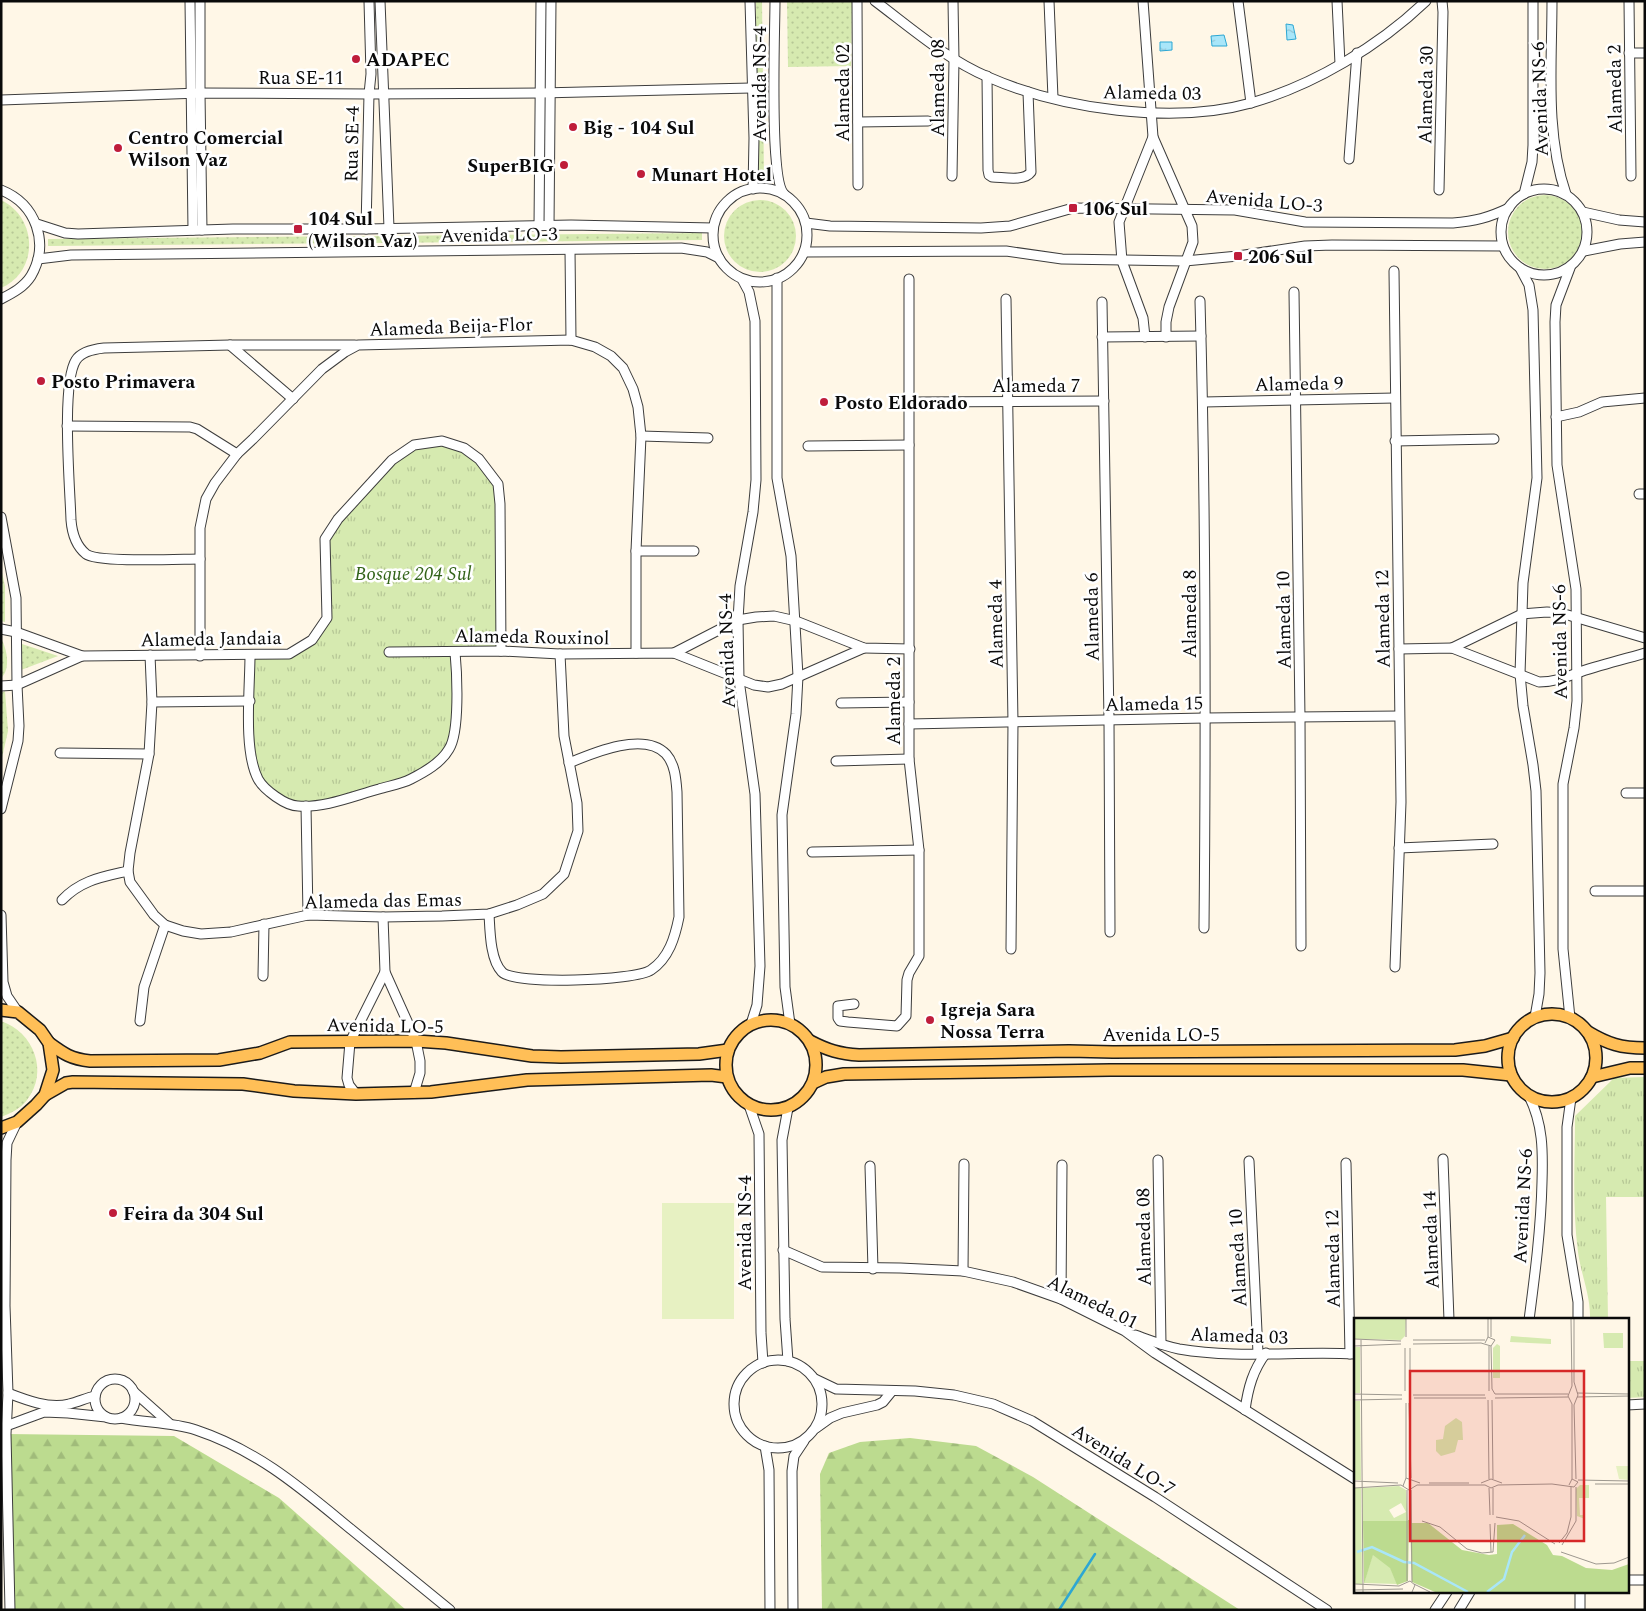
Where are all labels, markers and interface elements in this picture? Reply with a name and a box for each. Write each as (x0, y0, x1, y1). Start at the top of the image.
street label: Avenida NS-4 (746, 26, 775, 142)
street label: Alameda 08 (924, 39, 953, 137)
street label: Avenida NS-6 (1524, 41, 1557, 157)
street label: Alameda 02 (829, 44, 858, 142)
street label: Alameda 2 (1600, 44, 1631, 134)
place label: ADAPEC (366, 46, 450, 75)
street label: Alameda 30 (1411, 46, 1442, 144)
marker: ADAPEC (350, 53, 362, 65)
street label: Rua SE-11 (258, 64, 344, 93)
street label: Alameda 03 (1103, 78, 1202, 109)
street label: Rua SE-4 (337, 105, 368, 182)
place label: Big - 104 Sul (583, 114, 695, 143)
marker: Big - 104 Sul (567, 121, 579, 133)
place label: Centro Comercial Wilson Vaz (128, 124, 283, 175)
marker: Centro Comercial Wilson Vaz (112, 142, 124, 154)
place label: SuperBIG (467, 152, 554, 181)
marker: SuperBIG (558, 159, 570, 171)
place label: Munart Hotel (651, 161, 772, 190)
marker: Munart Hotel (635, 168, 647, 180)
street label: Avenida LO-3 (1204, 182, 1324, 221)
place label: 106 Sul (1083, 195, 1148, 224)
marker: 106 Sul (1067, 202, 1079, 214)
place label: 104 Sul (Wilson Vaz) (308, 205, 417, 256)
street label: Avenida LO-3 (440, 220, 558, 251)
marker: 104 Sul (Wilson Vaz) (292, 223, 304, 235)
place label: 206 Sul (1248, 243, 1313, 272)
marker: 206 Sul (1232, 250, 1244, 262)
street label: Alameda Beija-Flor (369, 310, 534, 345)
place label: Posto Primavera (51, 368, 196, 397)
street label: Alameda 9 (1254, 369, 1344, 400)
street label: Alameda 7 (992, 372, 1080, 401)
marker: Posto Primavera (35, 375, 47, 387)
place label: Posto Eldorado (834, 389, 968, 418)
marker: Posto Eldorado (818, 396, 830, 408)
park label: Bosque 204 Sul (354, 560, 472, 589)
street label: Alameda 8 (1176, 570, 1205, 658)
street label: Alameda 12 (1368, 570, 1399, 668)
street label: Alameda 10 (1269, 571, 1300, 669)
street label: Alameda 6 (1077, 572, 1108, 662)
street label: Alameda 4 (981, 579, 1012, 669)
street label: Avenida NS-6 (1545, 584, 1576, 700)
street label: Avenida NS-4 (711, 592, 744, 709)
street label: Alameda Rouxinol (454, 622, 610, 653)
street label: Alameda Jandaia (140, 624, 283, 655)
street label: Alameda 2 (880, 657, 909, 745)
street label: Alameda 15 (1105, 689, 1203, 720)
street label: Alameda das Emas (304, 886, 462, 917)
place label: Igreja Sara Nossa Terra (940, 996, 1045, 1047)
street label: Avenida LO-5 (326, 1011, 444, 1042)
marker: Igreja Sara Nossa Terra (924, 1014, 936, 1026)
street label: Avenida LO-5 (1102, 1021, 1220, 1050)
street label: Avenida NS-6 (1506, 1148, 1541, 1264)
street label: Avenida NS-4 (731, 1175, 760, 1291)
street label: Alameda 08 (1129, 1188, 1160, 1286)
street label: Alameda 14 (1415, 1190, 1448, 1289)
place label: Feira da 304 Sul (123, 1200, 264, 1229)
marker: Feira da 304 Sul (107, 1207, 119, 1219)
street label: Alameda 10 (1221, 1208, 1256, 1308)
street label: Alameda 12 (1318, 1210, 1349, 1308)
street label: Alameda 01 (1042, 1268, 1143, 1337)
inset map (1354, 1318, 1628, 1594)
street label: Alameda 03 (1189, 1320, 1289, 1353)
street label: Avenida LO-7 (1066, 1417, 1181, 1504)

